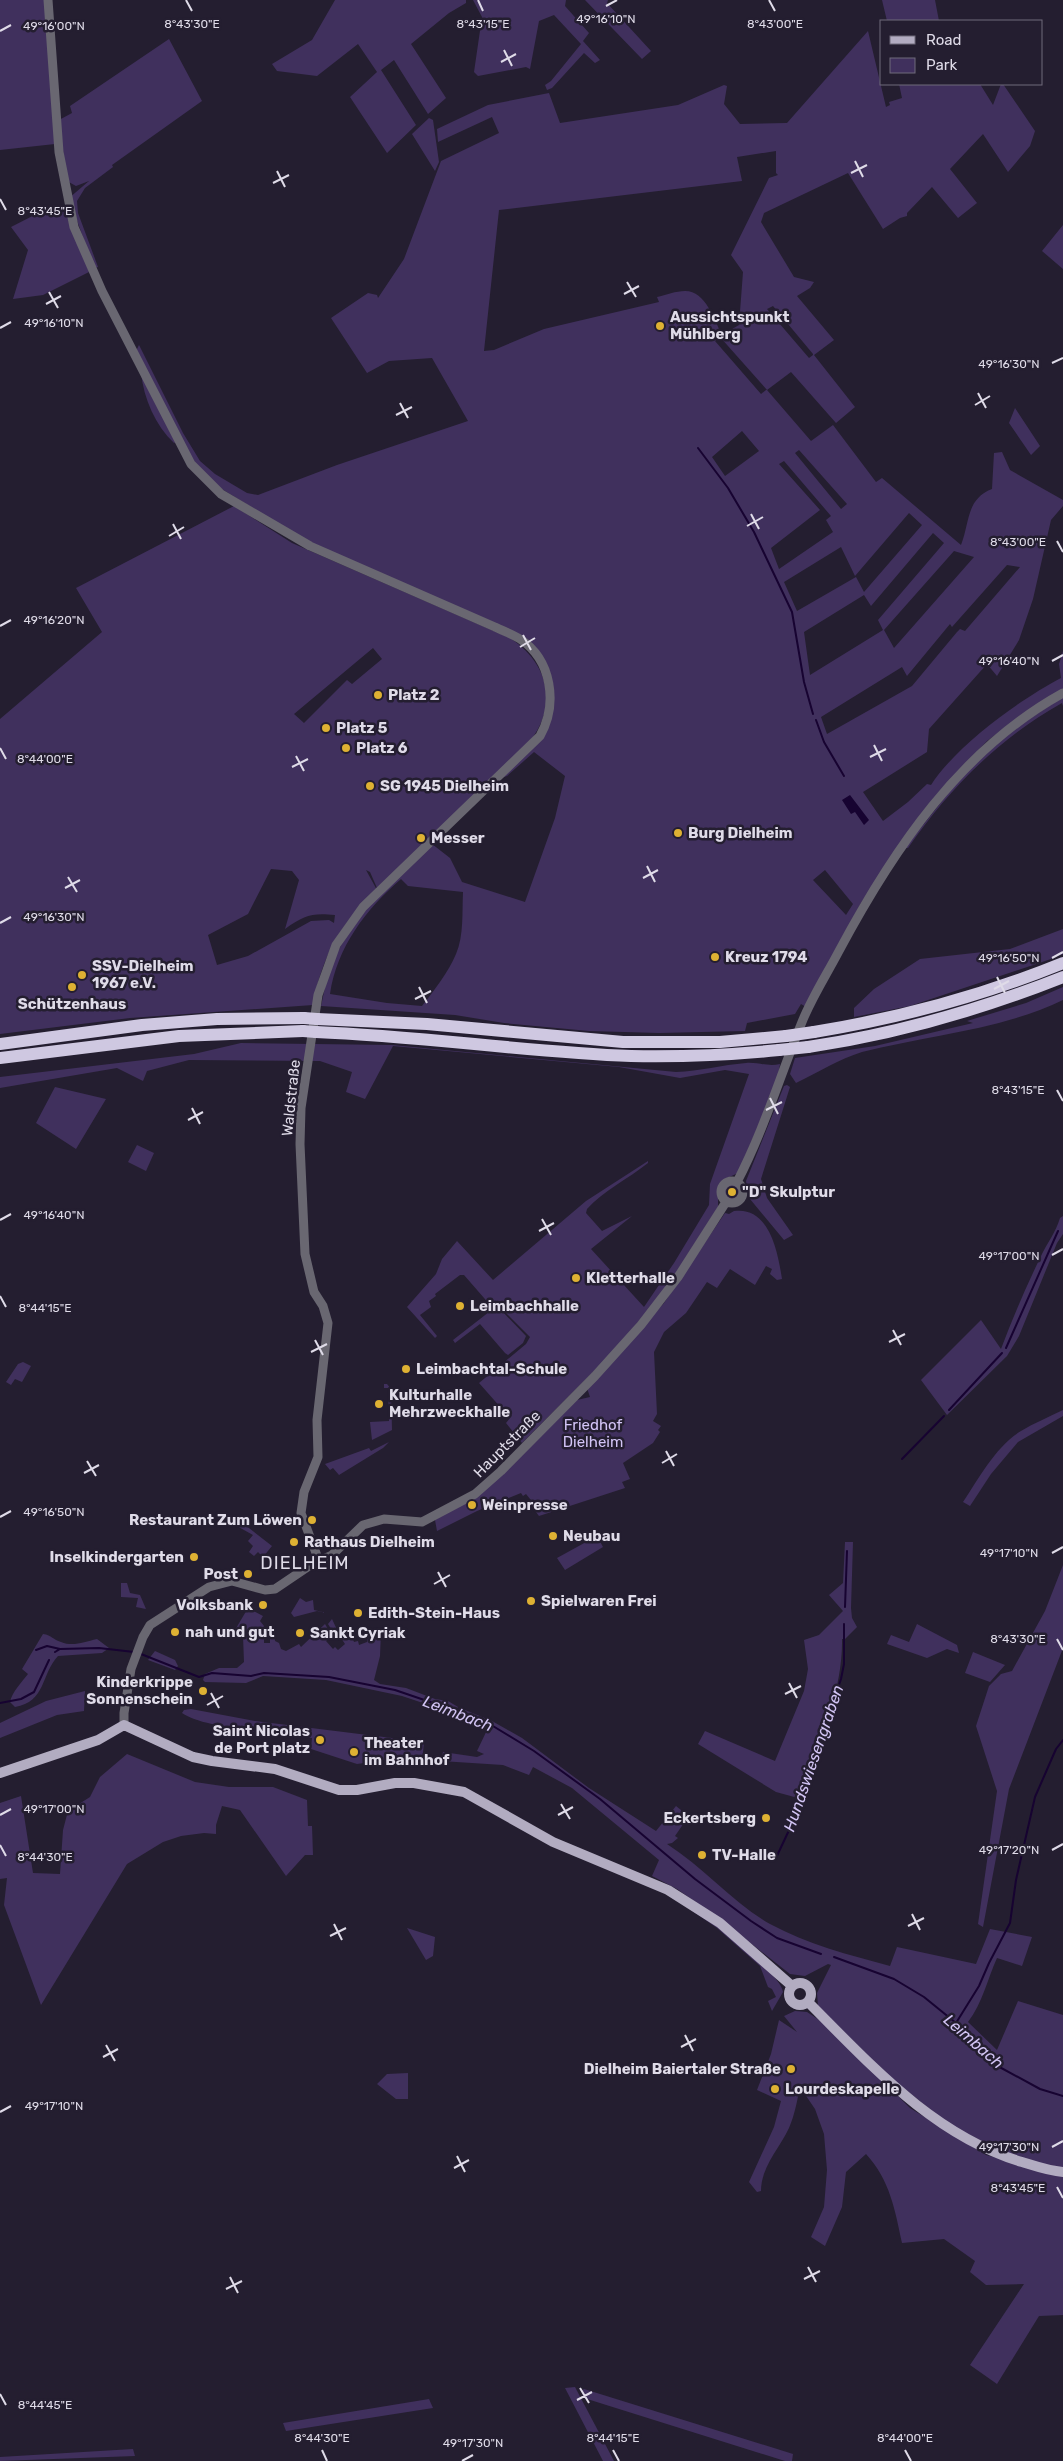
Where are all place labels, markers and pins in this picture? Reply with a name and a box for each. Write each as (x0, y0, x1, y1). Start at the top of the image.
place label: Aussichtspunkt Mühlberg (670, 308, 789, 343)
marker: Aussichtspunkt Mühlberg (654, 320, 666, 332)
place label: Platz 2 (388, 686, 440, 704)
marker: Platz 2 (372, 689, 384, 701)
place label: Platz 5 (336, 719, 388, 737)
marker: Platz 5 (320, 722, 332, 734)
place label: Platz 6 (356, 739, 408, 757)
marker: Platz 6 (340, 742, 352, 754)
place label: SG 1945 Dielheim (380, 777, 509, 795)
marker: SG 1945 Dielheim (364, 780, 376, 792)
place label: Burg Dielheim (688, 824, 793, 842)
marker: Burg Dielheim (672, 827, 684, 839)
place label: Messer (431, 829, 485, 847)
marker: Messer (415, 832, 427, 844)
place label: Kreuz 1794 (725, 948, 808, 966)
marker: Kreuz 1794 (709, 951, 721, 963)
place label: SSV-Dielheim 1967 e.V. (92, 957, 193, 992)
marker: SSV-Dielheim 1967 e.V. (76, 969, 88, 981)
marker: Schützenhaus (66, 981, 78, 993)
place label: Schützenhaus (18, 995, 126, 1013)
place label: "D" Skulptur (742, 1183, 835, 1201)
marker: "D" Skulptur (726, 1186, 738, 1198)
place label: Kletterhalle (586, 1269, 675, 1287)
marker: Kletterhalle (570, 1272, 582, 1284)
place label: Leimbachhalle (470, 1297, 579, 1315)
marker: Leimbachhalle (454, 1300, 466, 1312)
place label: Leimbachtal-Schule (416, 1360, 567, 1378)
marker: Leimbachtal-Schule (400, 1363, 412, 1375)
place label: Kulturhalle Mehrzweckhalle (389, 1386, 510, 1421)
marker: Kulturhalle Mehrzweckhalle (373, 1398, 385, 1410)
place label: Weinpresse (482, 1496, 568, 1514)
marker: Weinpresse (466, 1499, 478, 1511)
place label: Restaurant Zum Löwen (129, 1511, 302, 1529)
marker: Restaurant Zum Löwen (306, 1514, 318, 1526)
place label: Neubau (563, 1527, 620, 1545)
marker: Neubau (547, 1530, 559, 1542)
place label: Rathaus Dielheim (304, 1533, 435, 1551)
marker: Rathaus Dielheim (288, 1536, 300, 1548)
place label: Inselkindergarten (49, 1548, 184, 1566)
marker: Inselkindergarten (188, 1551, 200, 1563)
place label: Post (204, 1565, 238, 1583)
marker: Post (242, 1568, 254, 1580)
place label: Spielwaren Frei (541, 1592, 657, 1610)
marker: Spielwaren Frei (525, 1595, 537, 1607)
place label: Volksbank (176, 1596, 253, 1614)
marker: Volksbank (257, 1599, 269, 1611)
place label: Edith-Stein-Haus (368, 1604, 500, 1622)
marker: Edith-Stein-Haus (352, 1607, 364, 1619)
place label: nah und gut (185, 1623, 275, 1641)
place label: Sankt Cyriak (310, 1624, 406, 1642)
marker: nah und gut (169, 1626, 181, 1638)
marker: Sankt Cyriak (294, 1627, 306, 1639)
place label: Kinderkrippe Sonnenschein (86, 1673, 193, 1708)
marker: Kinderkrippe Sonnenschein (197, 1685, 209, 1697)
place label: Saint Nicolas de Port platz (213, 1722, 310, 1757)
marker: Saint Nicolas de Port platz (314, 1734, 326, 1746)
place label: Theater im Bahnhof (364, 1734, 450, 1769)
marker: Theater im Bahnhof (348, 1746, 360, 1758)
place label: Eckertsberg (664, 1809, 756, 1827)
marker: Eckertsberg (760, 1812, 772, 1824)
place label: TV-Halle (712, 1846, 776, 1864)
marker: TV-Halle (696, 1849, 708, 1861)
place label: Dielheim Baiertaler Straße (584, 2060, 781, 2078)
marker: Dielheim Baiertaler Straße (785, 2063, 797, 2075)
place label: Lourdeskapelle (785, 2080, 899, 2098)
marker: Lourdeskapelle (769, 2083, 781, 2095)

